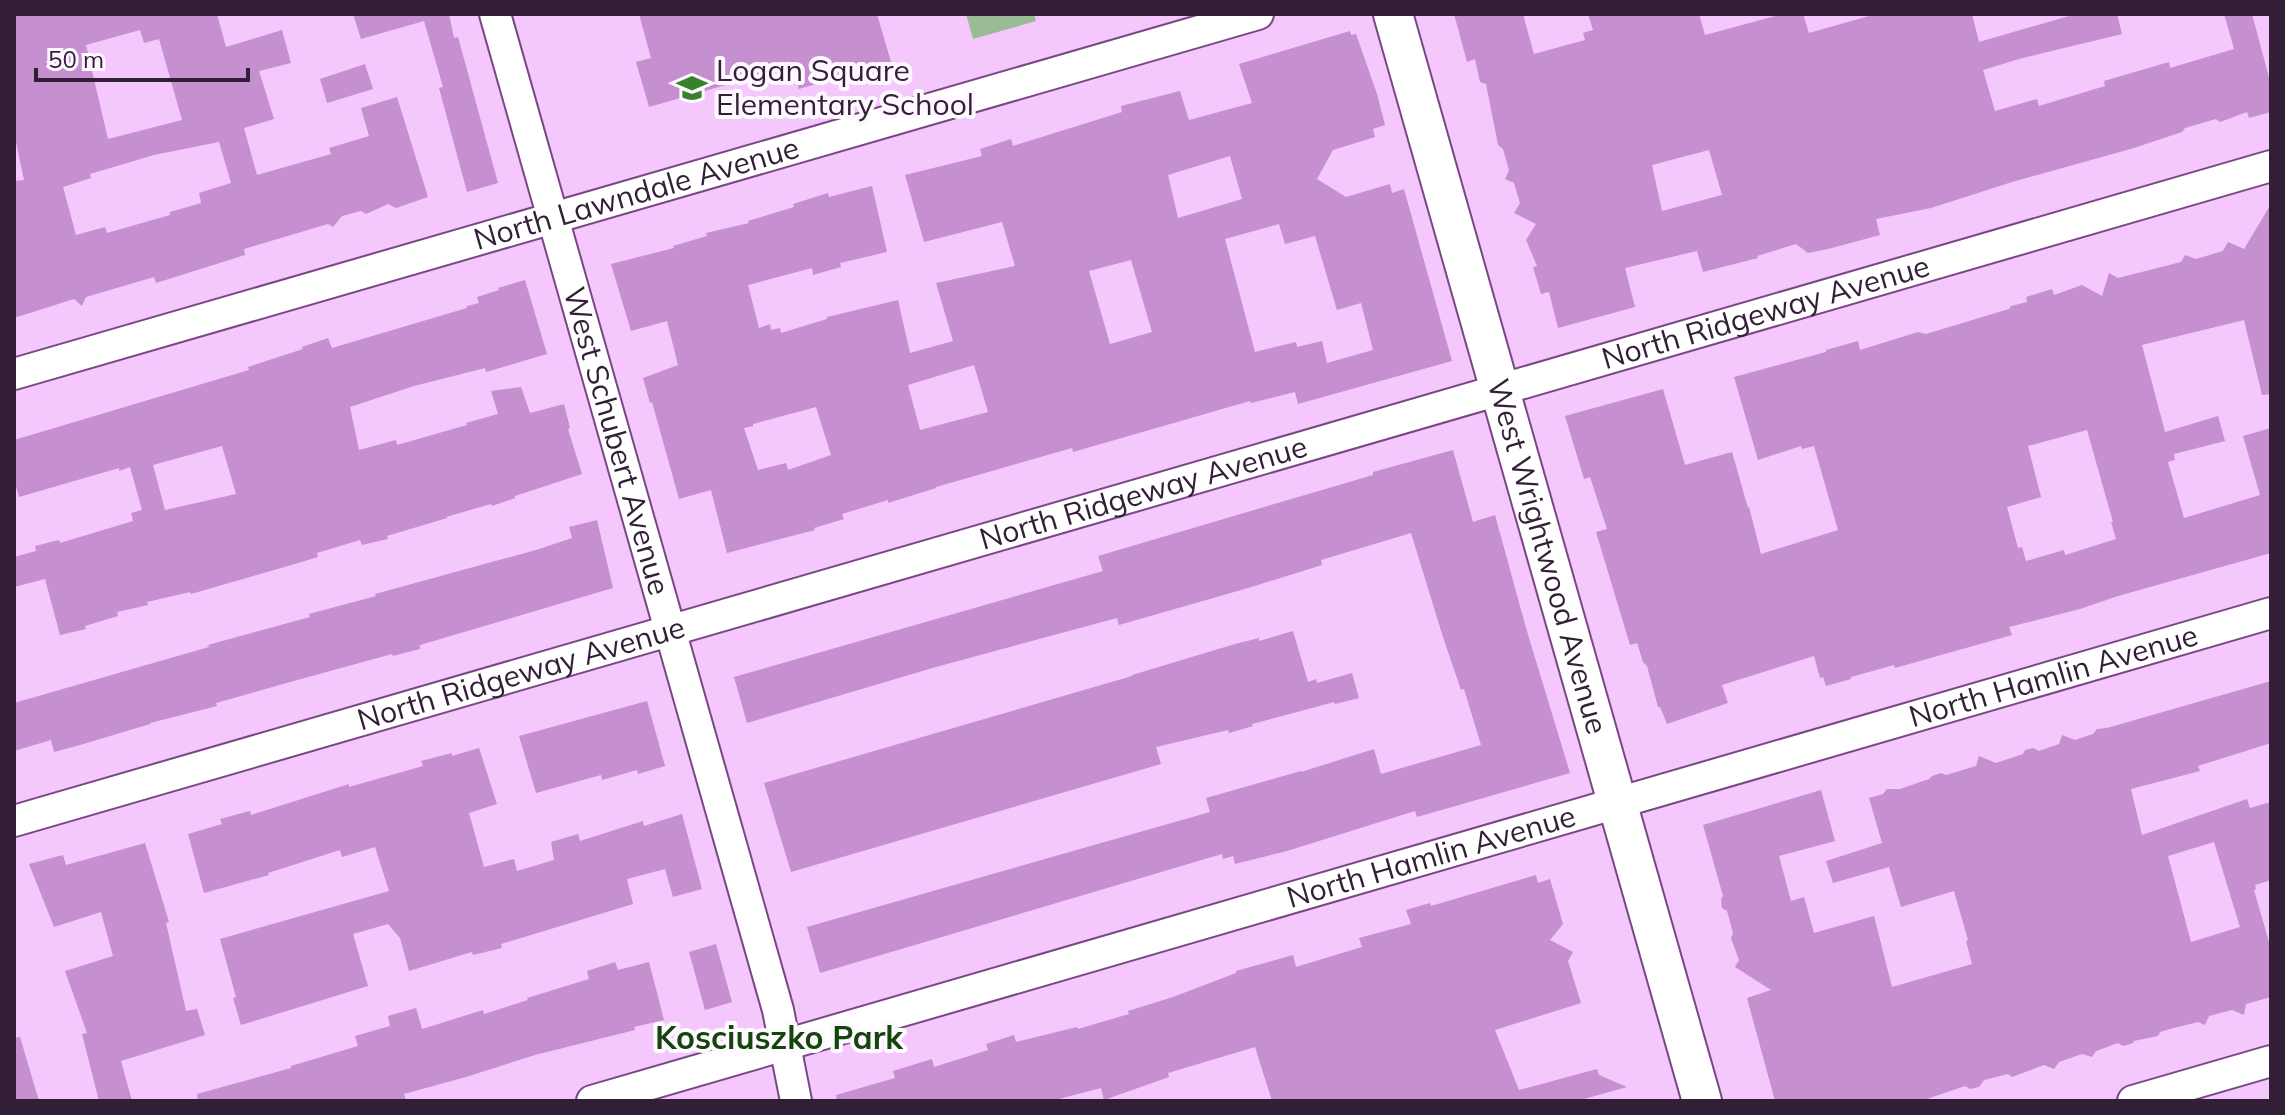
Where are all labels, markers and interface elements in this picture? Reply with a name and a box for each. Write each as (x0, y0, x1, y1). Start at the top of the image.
scale bar (36, 32, 248, 82)
text: 50 m (48, 44, 104, 74)
place label: Logan Square Elementary School (716, 51, 974, 123)
school or university icon: Logan Square Elementary School (675, 71, 709, 105)
street label: North Lawndale Avenue (469, 128, 803, 258)
street label: North Ridgeway Avenue (1597, 246, 1934, 377)
street label: West Schubert Avenue (556, 282, 679, 599)
street label: West Wrightwood Avenue (1480, 374, 1617, 738)
street label: North Ridgeway Avenue (975, 427, 1311, 558)
street label: North Ridgeway Avenue (353, 607, 689, 738)
street label: North Hamlin Avenue (1904, 615, 2202, 735)
street label: North Hamlin Avenue (1282, 796, 1580, 916)
district label: Kosciuszko Park (655, 1017, 904, 1057)

